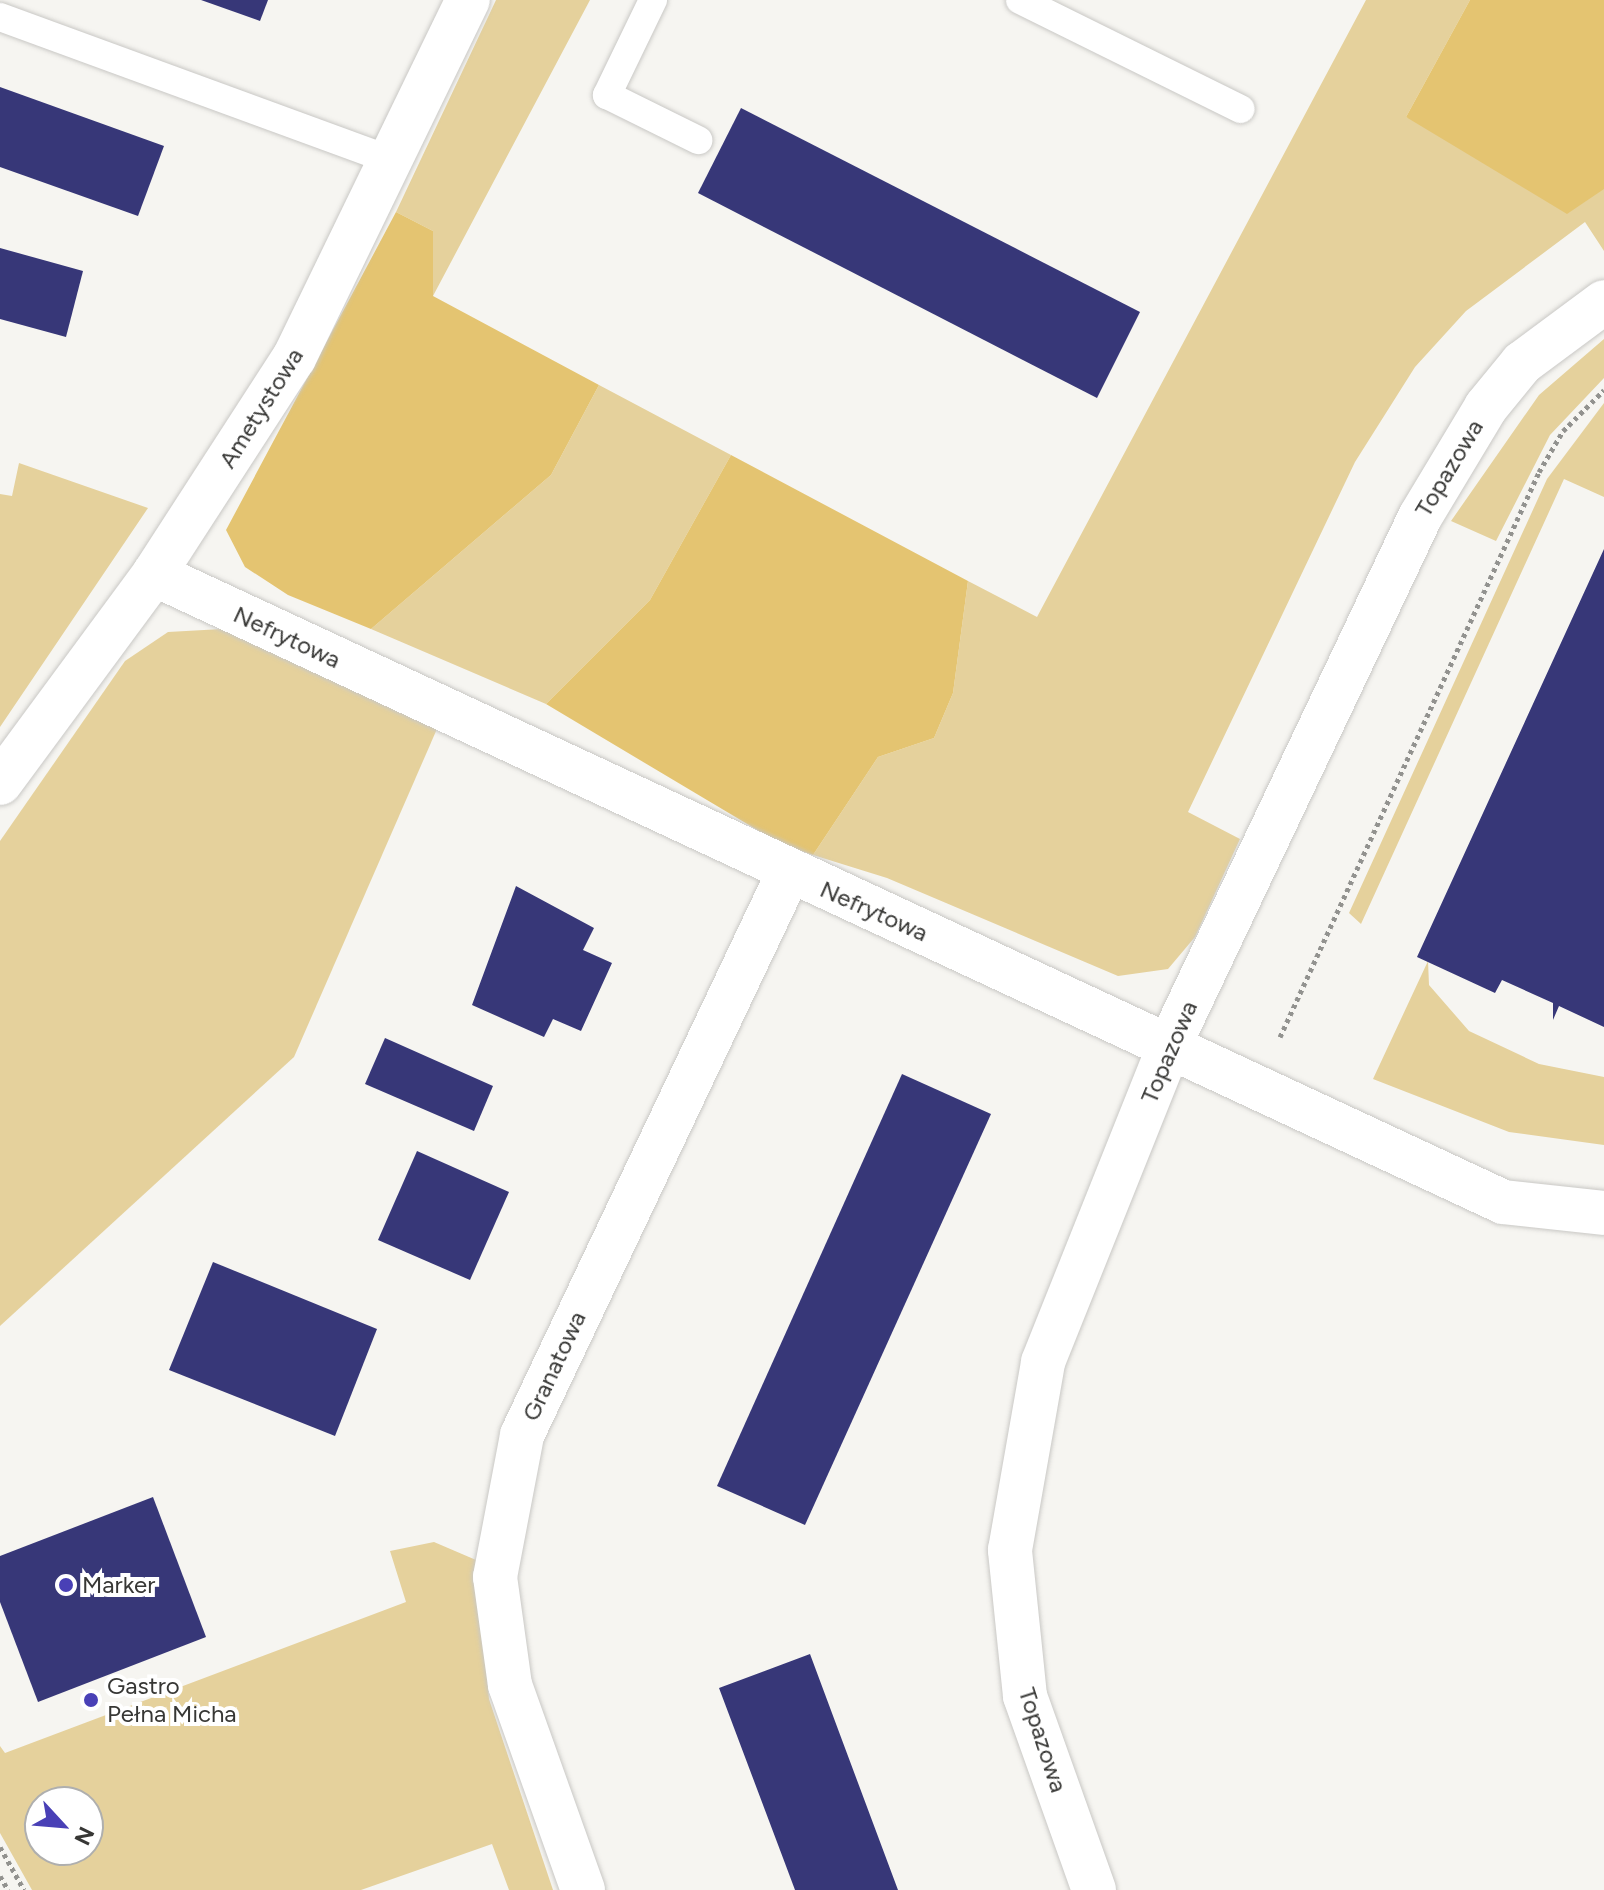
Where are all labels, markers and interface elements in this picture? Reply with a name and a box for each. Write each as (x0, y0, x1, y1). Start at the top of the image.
street label: Ametystowa (213, 343, 309, 473)
street label: Topazowa (1409, 414, 1489, 522)
street label: Nefrytowa (229, 600, 345, 674)
street label: Nefrytowa (816, 875, 932, 947)
street label: Topazowa (1135, 997, 1203, 1107)
street label: Granatowa (516, 1307, 592, 1425)
place label: Marker (82, 1571, 155, 1599)
marker: Marker (57, 1576, 75, 1594)
place label: Gastro Pełna Micha (107, 1672, 237, 1728)
street label: Topazowa (1013, 1684, 1073, 1796)
marker: Gastro Pełna Micha (82, 1691, 100, 1709)
north arrow (24, 1786, 104, 1866)
text: N (68, 1822, 100, 1849)

